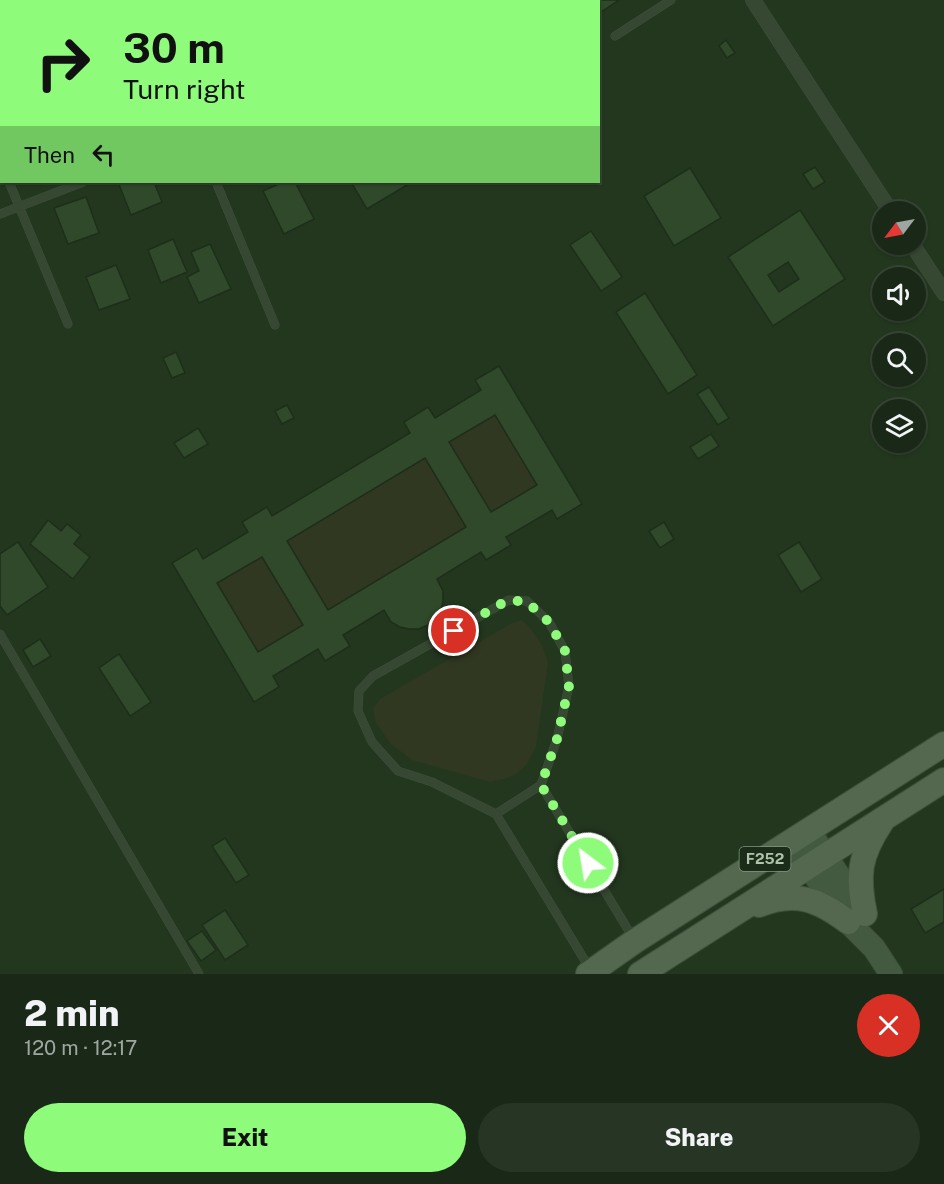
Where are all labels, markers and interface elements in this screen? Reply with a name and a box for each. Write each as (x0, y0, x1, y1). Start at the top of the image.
text: 30 m (123, 23, 225, 72)
icon: right (24, 24, 102, 102)
text: Turn right (123, 73, 246, 105)
icon: left (87, 138, 120, 171)
text: Then (24, 142, 75, 168)
north arrow (872, 201, 926, 255)
map controls (872, 201, 926, 453)
button: sound (872, 267, 926, 321)
button: search (872, 333, 926, 387)
button: layers (872, 399, 926, 453)
pin (428, 605, 479, 656)
icon: arrive (437, 614, 470, 647)
position arrow (556, 831, 620, 895)
road number: F252 (740, 847, 790, 871)
text: 2 min (24, 992, 120, 1034)
button: close (857, 994, 920, 1057)
text: 120 m · 12:17 (24, 1036, 137, 1060)
button: Exit (24, 1103, 466, 1172)
button: Share (478, 1103, 920, 1172)

